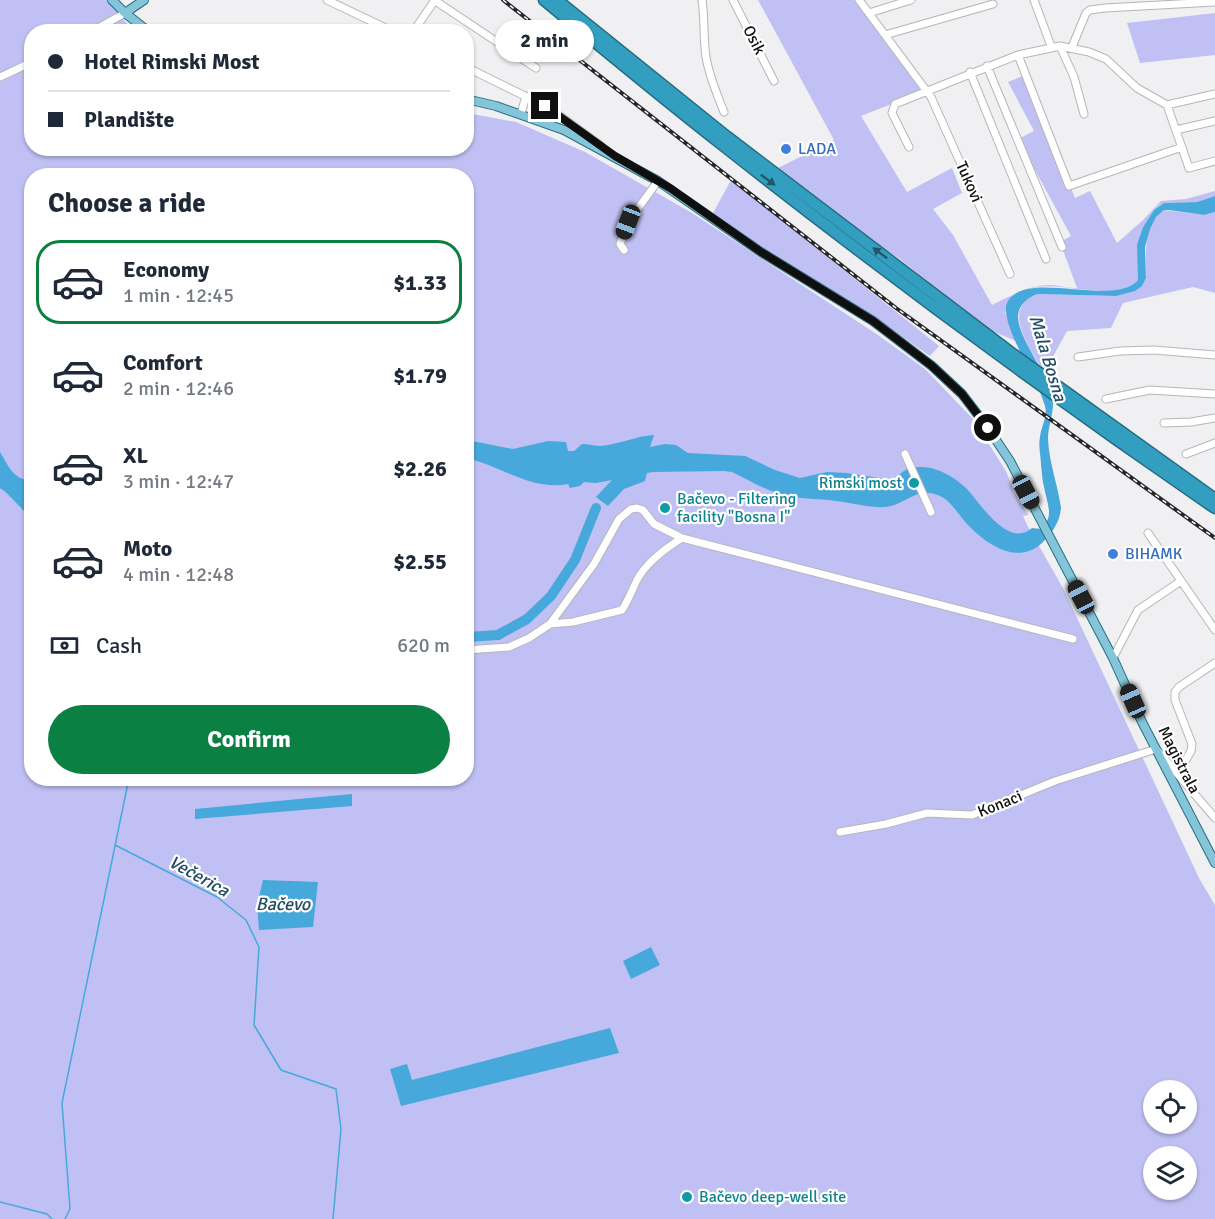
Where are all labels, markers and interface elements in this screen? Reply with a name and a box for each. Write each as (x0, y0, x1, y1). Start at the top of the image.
callout: 2 min (496, 19, 594, 61)
street label: Osik (738, 22, 770, 58)
text: 2 min (520, 28, 569, 53)
text: Hotel Rimski Most (84, 48, 260, 75)
route end (531, 92, 558, 119)
text: Plandište (84, 106, 174, 133)
place label: LADA (798, 139, 836, 159)
marker: LADA (779, 142, 793, 156)
street label: Tukovi (951, 158, 987, 206)
one-way arrow (760, 173, 775, 185)
text: Choose a ride (48, 187, 206, 220)
car (613, 202, 643, 242)
one-way arrow (872, 246, 888, 259)
icon: car (51, 255, 105, 309)
text: Economy (123, 256, 209, 283)
text: $1.33 (393, 269, 447, 296)
text: 1 min · 12:45 (123, 283, 234, 308)
water label: Mala Bosna (1024, 312, 1072, 405)
icon: car (51, 348, 105, 402)
text: Comfort (123, 349, 203, 376)
text: $1.79 (393, 362, 447, 389)
text: 2 min · 12:46 (123, 376, 234, 401)
route start (974, 414, 1001, 441)
icon: car (51, 441, 105, 495)
text: XL (123, 442, 148, 469)
text: $2.26 (393, 455, 447, 482)
text: 3 min · 12:47 (123, 469, 234, 494)
car (1010, 472, 1042, 512)
place label: Rimski most (819, 473, 902, 493)
marker: Rimski most (907, 476, 921, 490)
place label: Bačevo - Filtering facility "Bosna I" (677, 489, 796, 527)
marker: Bačevo - Filtering facility "Bosna I" (658, 501, 672, 515)
icon: car (51, 534, 105, 588)
text: Moto (123, 535, 172, 562)
place label: BIHAMK (1125, 544, 1183, 564)
marker: BIHAMK (1106, 547, 1120, 561)
text: $2.55 (393, 548, 447, 575)
text: 4 min · 12:48 (123, 562, 234, 587)
car (1065, 577, 1097, 617)
icon: cash (48, 629, 81, 662)
text: Cash (96, 632, 142, 659)
text: 620 m (397, 633, 450, 658)
car (1117, 681, 1149, 721)
button: Confirm (48, 705, 450, 774)
street label: Magistrala (1154, 723, 1204, 797)
street label: Konaci (975, 786, 1025, 822)
water label: Večerica (165, 851, 234, 902)
water label: Bačevo (256, 893, 312, 915)
map controls (1143, 1080, 1197, 1200)
button: locate (1143, 1080, 1197, 1134)
button: layers (1143, 1146, 1197, 1200)
place label: Bačevo deep-well site (699, 1187, 846, 1207)
marker: Bačevo deep-well site (680, 1190, 694, 1204)

